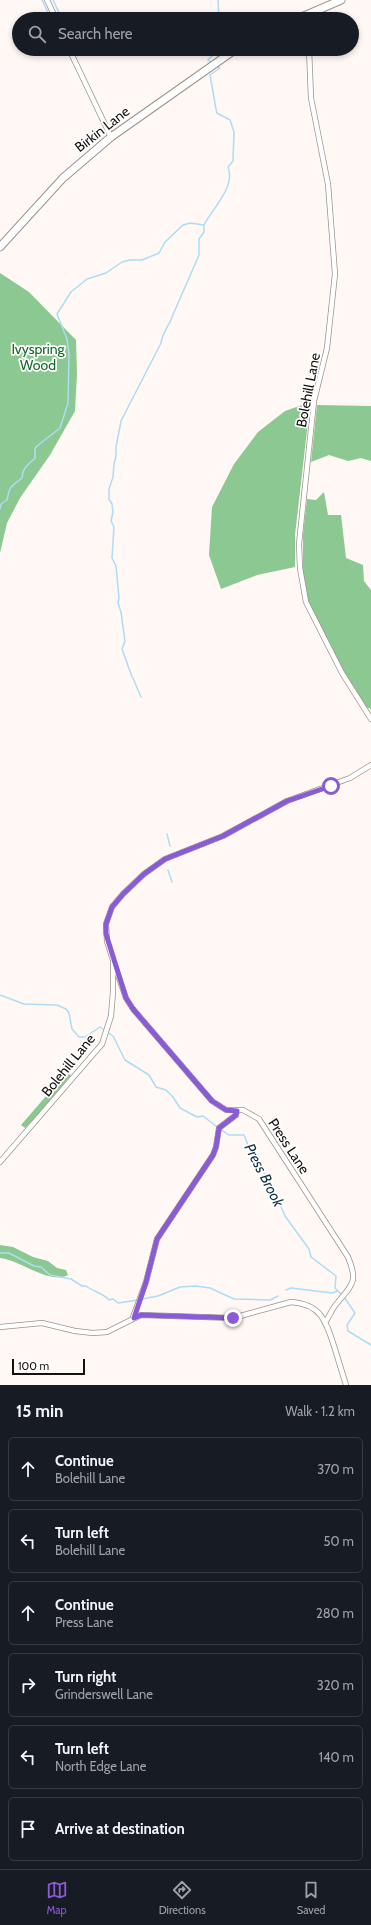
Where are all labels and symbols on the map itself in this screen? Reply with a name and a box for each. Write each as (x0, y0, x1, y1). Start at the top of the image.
street label: Birkin Lane (71, 102, 133, 156)
park label: Ivyspring Wood (11, 340, 66, 374)
street label: Bolehill Lane (292, 351, 324, 429)
route start (322, 777, 340, 795)
street label: Bolehill Lane (37, 1030, 99, 1100)
street label: Press Lane (264, 1115, 314, 1177)
water label: Press Brook (240, 1140, 288, 1210)
route end (224, 1309, 242, 1327)
scale bar (12, 1357, 85, 1376)

